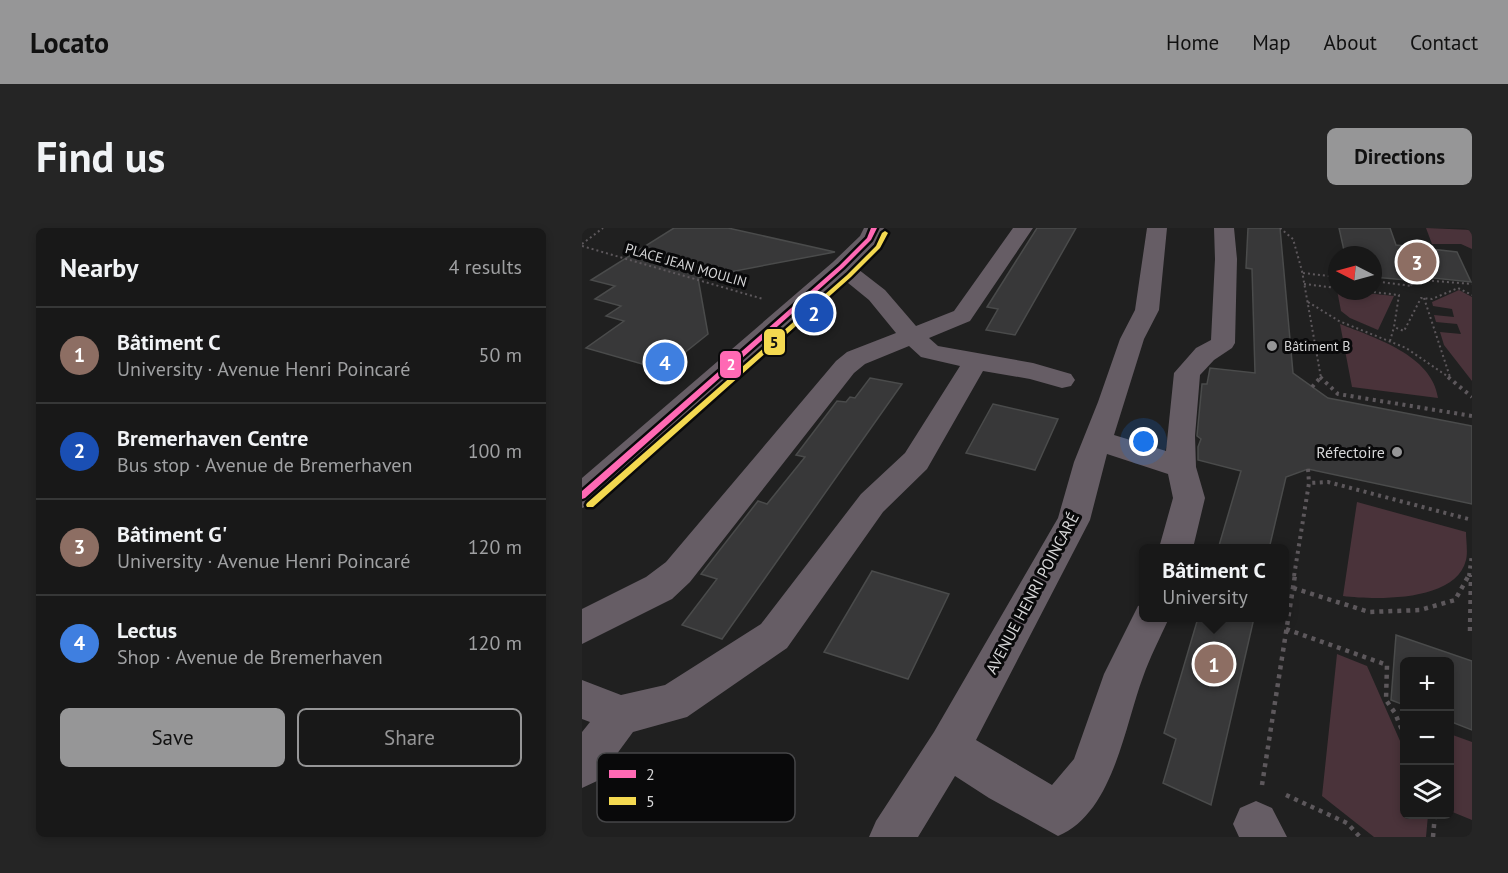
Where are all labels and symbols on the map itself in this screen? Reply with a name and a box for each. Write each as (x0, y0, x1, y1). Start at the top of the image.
street label: PLACE JEAN MOULIN (623, 239, 749, 291)
pin: 3 (1398, 240, 1436, 285)
north arrow (1328, 246, 1382, 300)
pin: 2 (794, 290, 834, 335)
line badge: 5 (763, 328, 786, 356)
text: 5 (769, 332, 779, 352)
place label: Bâtiment B (1284, 337, 1350, 355)
marker: Bâtiment B (1265, 339, 1279, 353)
pin: 4 (646, 340, 685, 384)
line badge: 2 (719, 350, 742, 379)
text: 2 (726, 354, 736, 374)
your location (1129, 427, 1158, 456)
place label: Réfectoire (1316, 442, 1385, 462)
marker: Réfectoire (1390, 445, 1404, 459)
street label: AVENUE HENRI POINCARÉ (981, 509, 1083, 677)
pin: 1 (1194, 642, 1234, 686)
legend (597, 753, 795, 822)
text: 2 (646, 764, 655, 784)
text: 5 (646, 791, 655, 811)

